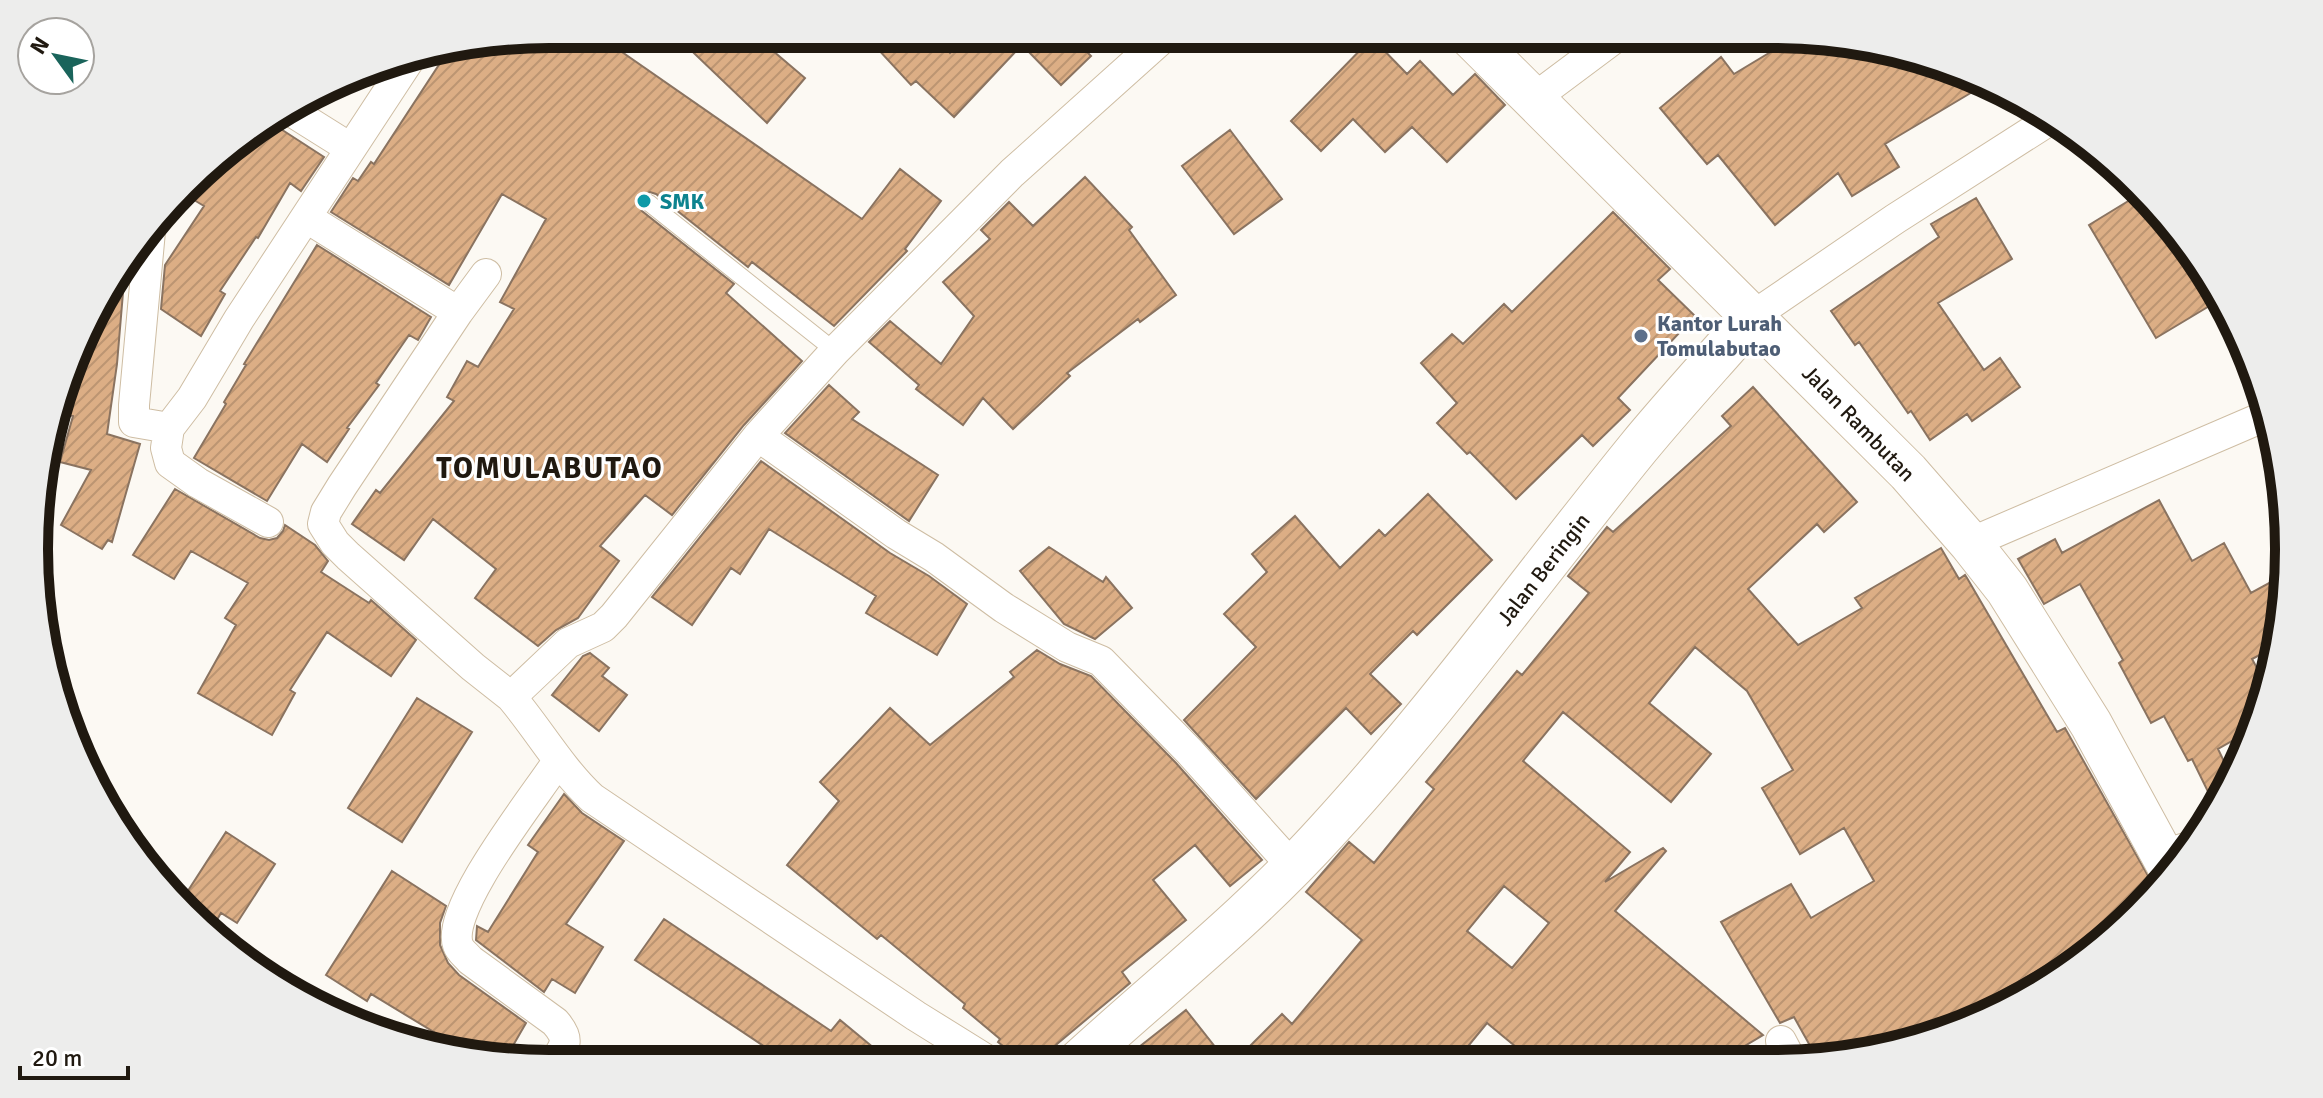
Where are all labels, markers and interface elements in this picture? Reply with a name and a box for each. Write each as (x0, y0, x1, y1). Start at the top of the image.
north arrow (16, 16, 96, 96)
text: N (24, 32, 55, 59)
place label: SMK (660, 188, 704, 215)
marker: SMK (635, 192, 653, 210)
place label: Kantor Lurah Tomulabutao (1657, 310, 1782, 362)
marker: Kantor Lurah Tomulabutao (1632, 327, 1650, 345)
street label: Jalan Rambutan (1796, 360, 1921, 487)
district label: TOMULABUTAO (436, 450, 664, 487)
street label: Jalan Beringin (1491, 508, 1596, 631)
scale bar (20, 1030, 128, 1080)
text: 20 m (32, 1043, 82, 1073)

